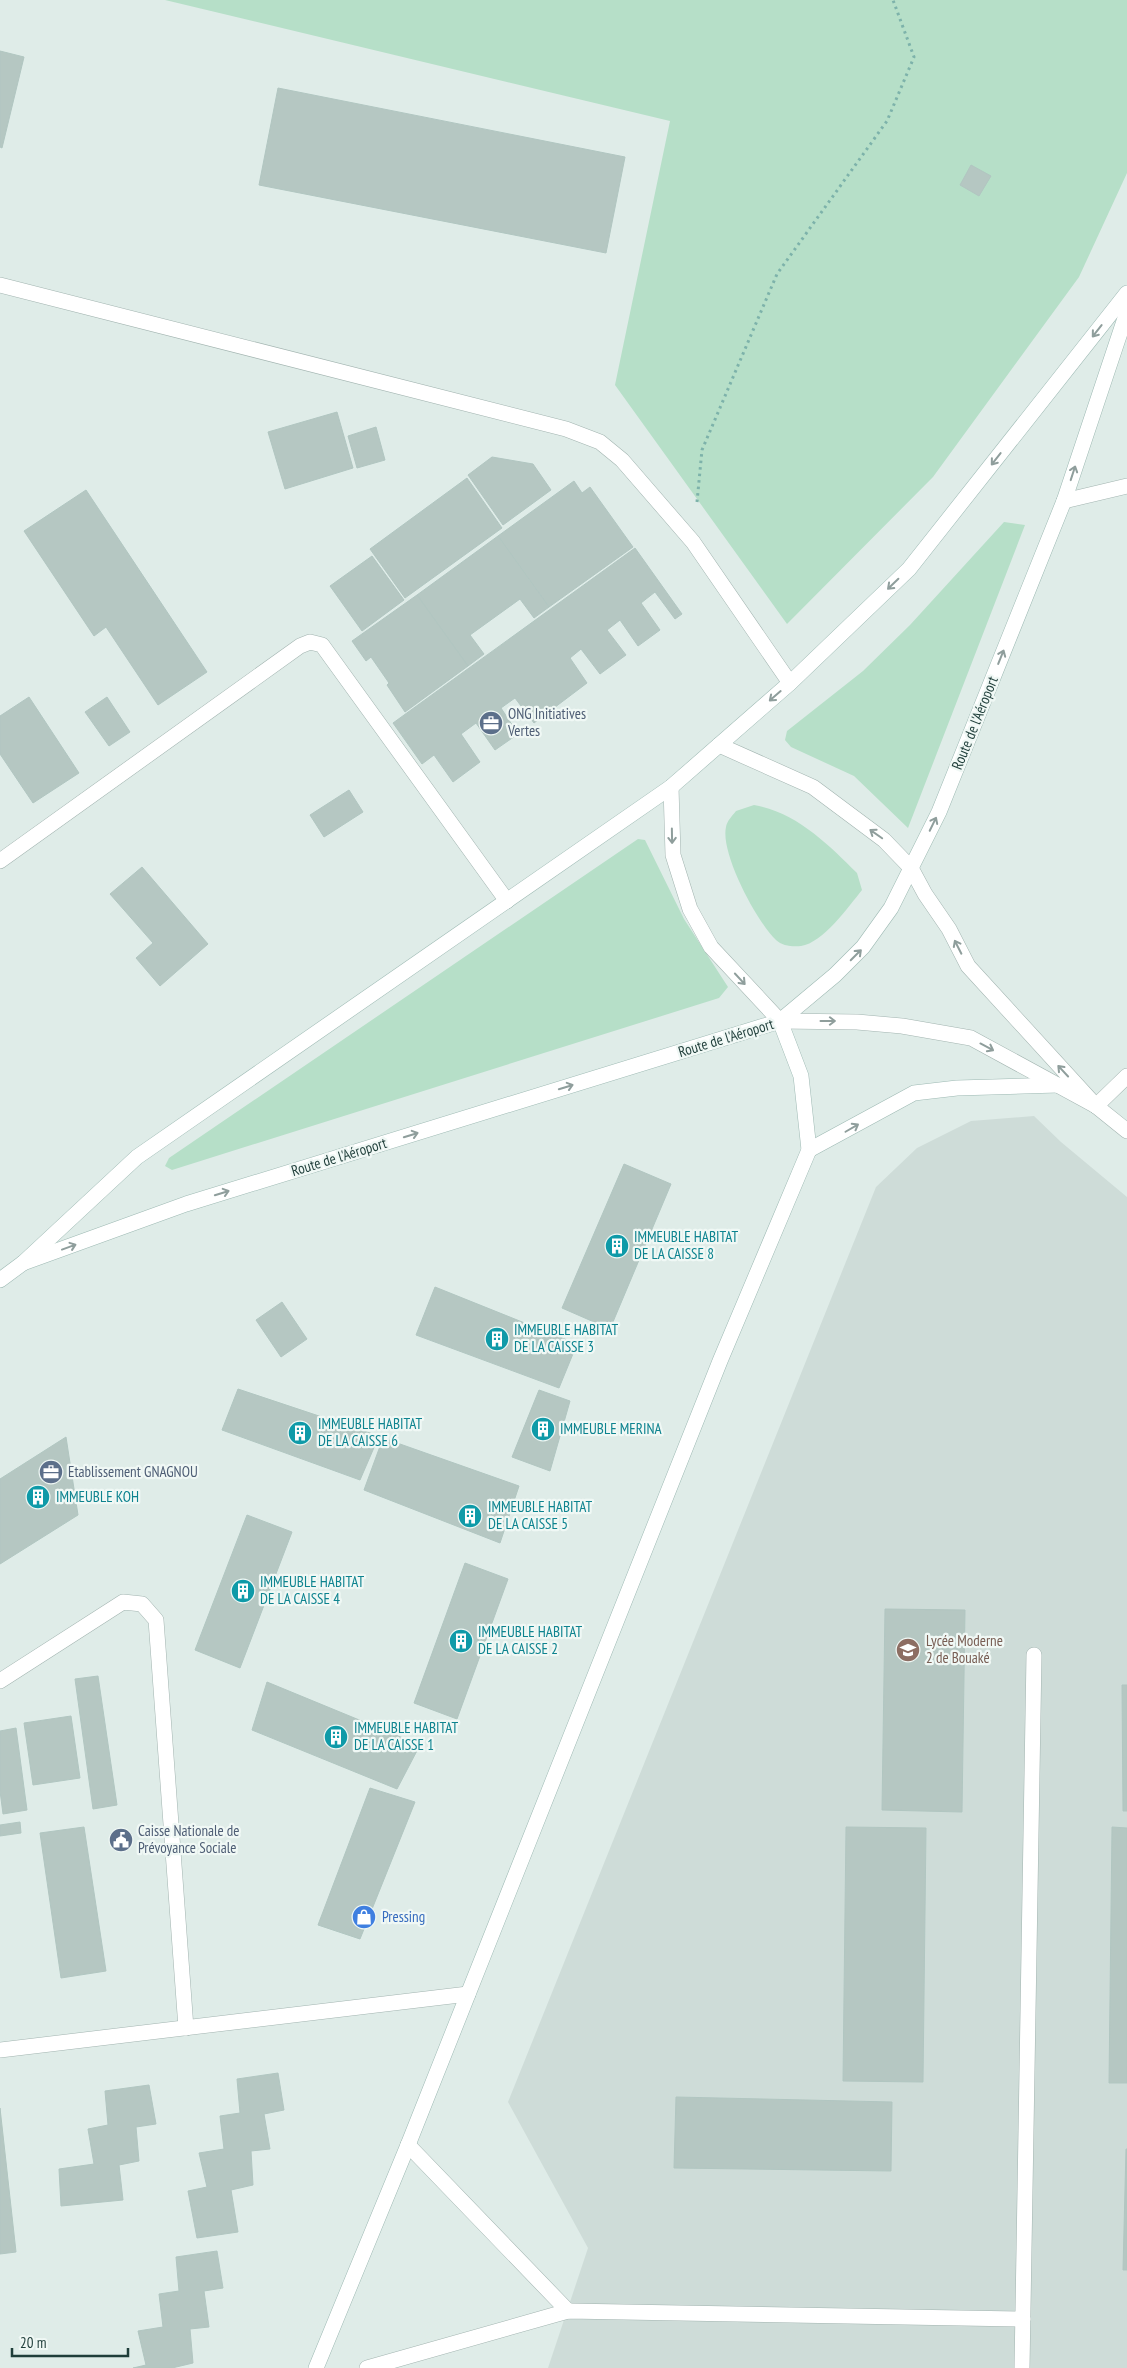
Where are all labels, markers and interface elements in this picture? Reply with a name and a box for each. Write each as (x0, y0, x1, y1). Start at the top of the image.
one-way arrow (1091, 325, 1102, 338)
one-way arrow (991, 452, 1001, 466)
one-way arrow (1069, 466, 1078, 482)
one-way arrow (887, 578, 899, 590)
one-way arrow (997, 650, 1006, 665)
street label: Route de l'Aéroport (947, 673, 1002, 772)
one-way arrow (768, 690, 781, 702)
place label: ONG Initiatives Vertes (507, 704, 586, 740)
office icon: ONG Initiatives Vertes (478, 710, 504, 736)
one-way arrow (929, 817, 938, 832)
one-way arrow (668, 827, 677, 843)
one-way arrow (869, 829, 883, 839)
one-way arrow (953, 940, 963, 955)
one-way arrow (849, 949, 861, 961)
one-way arrow (734, 972, 746, 985)
street label: Route de l'Aéroport (676, 1014, 776, 1061)
one-way arrow (820, 1016, 836, 1026)
one-way arrow (980, 1042, 995, 1052)
one-way arrow (1057, 1064, 1069, 1077)
one-way arrow (558, 1082, 574, 1092)
one-way arrow (845, 1122, 859, 1132)
one-way arrow (403, 1129, 419, 1139)
street label: Route de l'Aéroport (289, 1133, 389, 1180)
one-way arrow (214, 1187, 230, 1197)
place label: IMMEUBLE HABITAT DE LA CAISSE 8 (634, 1227, 739, 1263)
building icon: IMMEUBLE HABITAT DE LA CAISSE 8 (604, 1233, 630, 1259)
one-way arrow (61, 1241, 77, 1251)
place label: IMMEUBLE HABITAT DE LA CAISSE 3 (514, 1320, 619, 1356)
building icon: IMMEUBLE HABITAT DE LA CAISSE 3 (484, 1326, 510, 1352)
place label: IMMEUBLE HABITAT DE LA CAISSE 6 (318, 1414, 423, 1450)
building icon: IMMEUBLE MERINA (530, 1416, 556, 1442)
place label: IMMEUBLE MERINA (560, 1419, 663, 1438)
building icon: IMMEUBLE HABITAT DE LA CAISSE 6 (287, 1420, 313, 1446)
office icon: Etablissement GNAGNOU (38, 1459, 64, 1485)
place label: Etablissement GNAGNOU (68, 1462, 198, 1481)
building icon: IMMEUBLE KOH (25, 1484, 51, 1510)
place label: IMMEUBLE KOH (56, 1487, 139, 1506)
place label: IMMEUBLE HABITAT DE LA CAISSE 5 (488, 1497, 593, 1533)
building icon: IMMEUBLE HABITAT DE LA CAISSE 5 (457, 1503, 483, 1529)
place label: IMMEUBLE HABITAT DE LA CAISSE 4 (260, 1572, 365, 1608)
building icon: IMMEUBLE HABITAT DE LA CAISSE 4 (230, 1578, 256, 1604)
place label: IMMEUBLE HABITAT DE LA CAISSE 2 (478, 1622, 583, 1658)
building icon: IMMEUBLE HABITAT DE LA CAISSE 2 (448, 1628, 474, 1654)
place label: Lycée Moderne 2 de Bouaké (926, 1631, 1003, 1667)
school or university icon: Lycée Moderne 2 de Bouaké (895, 1637, 921, 1663)
place label: IMMEUBLE HABITAT DE LA CAISSE 1 (354, 1718, 459, 1754)
building icon: IMMEUBLE HABITAT DE LA CAISSE 1 (323, 1724, 349, 1750)
place label: Caisse Nationale de Prévoyance Sociale (138, 1821, 240, 1857)
public building icon: Caisse Nationale de Prévoyance Sociale (108, 1827, 134, 1853)
shop icon: Pressing (351, 1904, 377, 1930)
place label: Pressing (382, 1907, 425, 1926)
scale bar (12, 2326, 129, 2358)
text: 20 m (20, 2333, 46, 2352)

